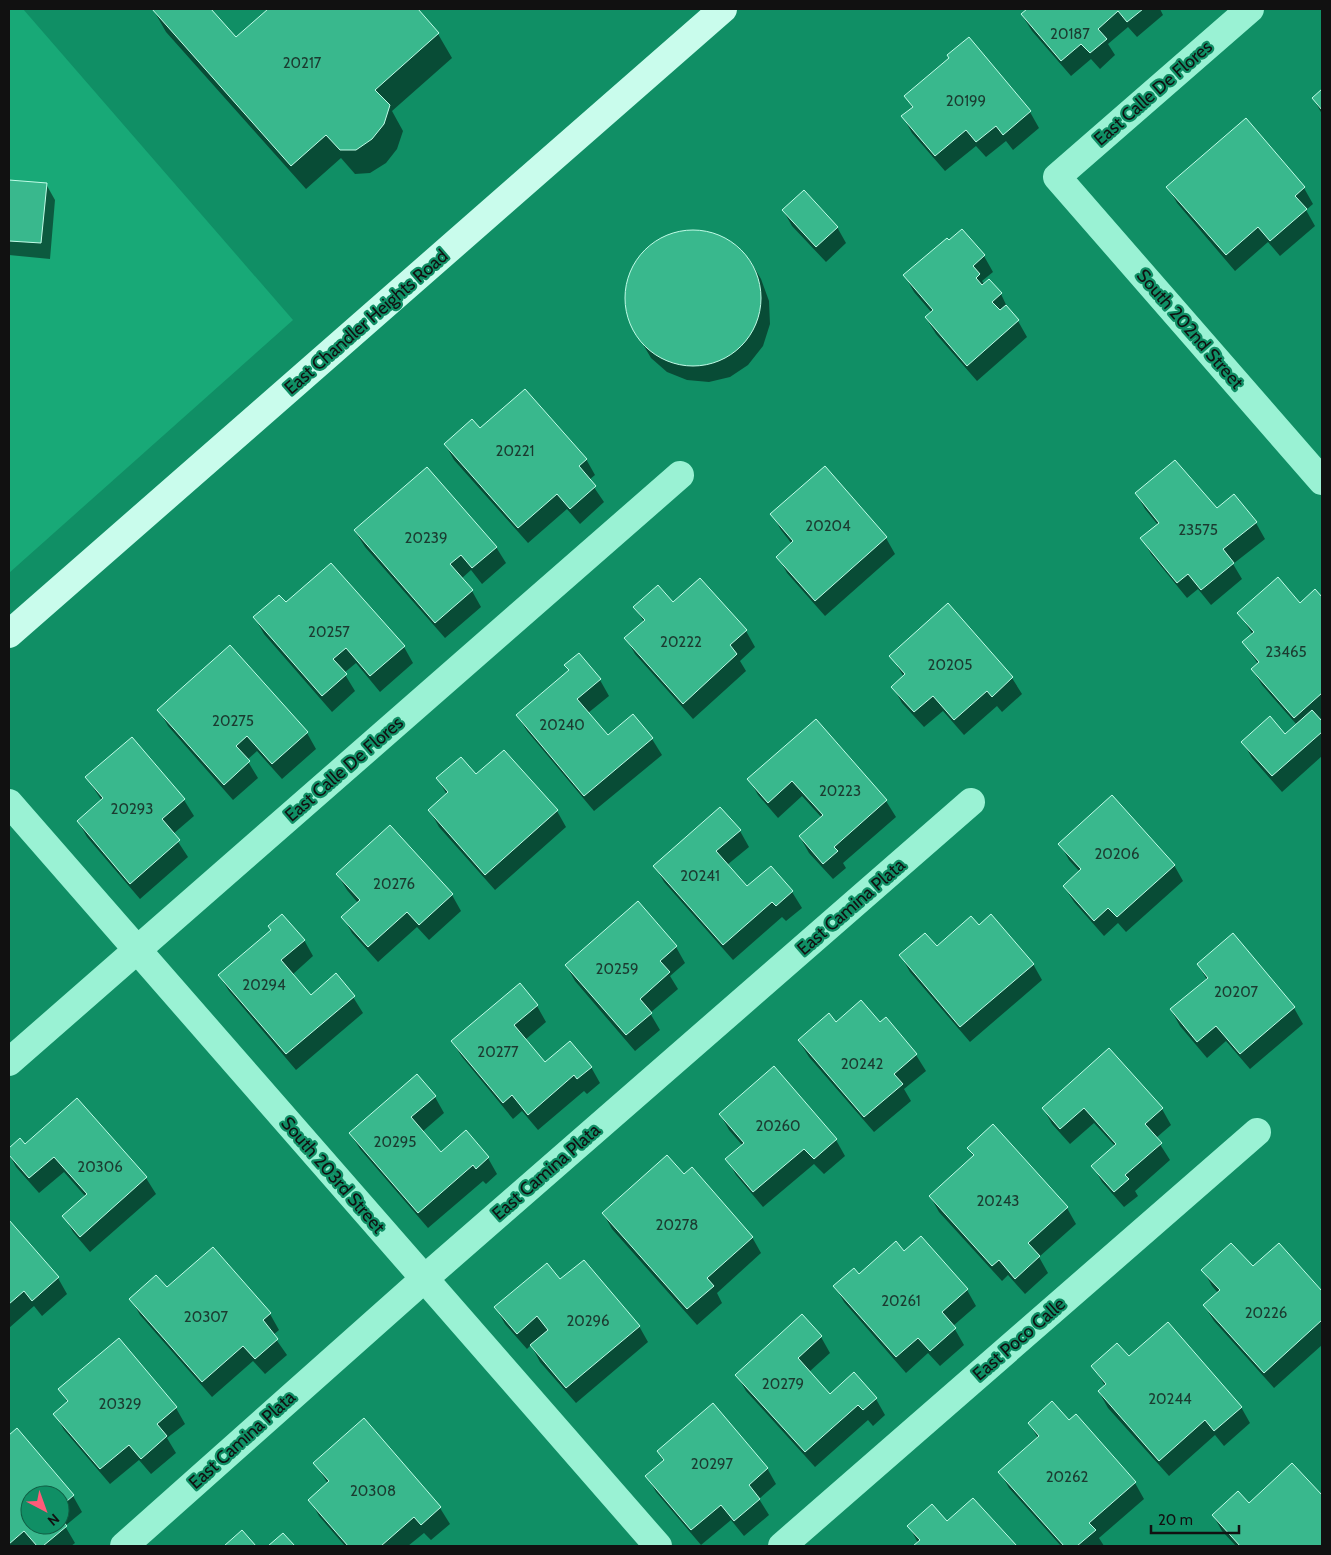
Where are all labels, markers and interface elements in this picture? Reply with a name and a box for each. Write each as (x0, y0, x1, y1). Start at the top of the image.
house number: 20187 (1050, 25, 1090, 43)
street label: East Calle De Flores (1089, 36, 1217, 150)
house number: 20217 (283, 54, 322, 72)
house number: 20199 (946, 92, 986, 110)
street label: East Chandler Heights Road (280, 245, 452, 399)
street label: South 202nd Street (1132, 265, 1248, 393)
house number: 20221 (496, 442, 534, 460)
house number: 20204 (805, 517, 851, 535)
house number: 23575 (1178, 521, 1218, 539)
house number: 20239 (405, 529, 447, 547)
house number: 20257 (308, 623, 350, 641)
house number: 20222 (660, 633, 702, 651)
house number: 23465 (1265, 643, 1307, 661)
house number: 20205 (928, 656, 972, 674)
house number: 20275 (212, 712, 254, 730)
street label: East Calle De Flores (280, 712, 408, 826)
house number: 20240 (539, 716, 585, 734)
house number: 20223 (819, 782, 861, 800)
house number: 20293 (111, 800, 153, 818)
house number: 20206 (1094, 845, 1140, 863)
street label: East Camina Plata (793, 854, 910, 960)
house number: 20241 (680, 867, 720, 885)
house number: 20276 (373, 875, 415, 893)
house number: 20259 (596, 960, 638, 978)
house number: 20294 (242, 976, 286, 994)
house number: 20207 (1214, 983, 1258, 1001)
house number: 20277 (477, 1043, 519, 1061)
house number: 20242 (841, 1055, 883, 1073)
street label: South 203rd Street (276, 1112, 390, 1238)
house number: 20260 (755, 1117, 801, 1135)
street label: East Camina Plata (488, 1119, 605, 1225)
house number: 20295 (374, 1133, 416, 1151)
house number: 20306 (77, 1158, 123, 1176)
house number: 20243 (977, 1192, 1019, 1210)
house number: 20278 (656, 1216, 698, 1234)
house number: 20261 (881, 1292, 921, 1310)
street label: East Poco Calle (968, 1293, 1070, 1385)
house number: 20226 (1245, 1304, 1287, 1322)
house number: 20307 (184, 1308, 229, 1326)
house number: 20296 (566, 1312, 610, 1330)
house number: 20279 (762, 1375, 804, 1393)
street label: East Camina Plata (184, 1386, 300, 1494)
house number: 20244 (1148, 1390, 1192, 1408)
house number: 20329 (99, 1395, 141, 1413)
house number: 20297 (691, 1455, 734, 1473)
house number: 20262 (1046, 1468, 1088, 1486)
house number: 20308 (350, 1482, 396, 1500)
north arrow (20, 1485, 70, 1535)
scale bar (1151, 1502, 1238, 1534)
text: N (44, 1510, 63, 1530)
text: 20 m (1158, 1511, 1193, 1529)

